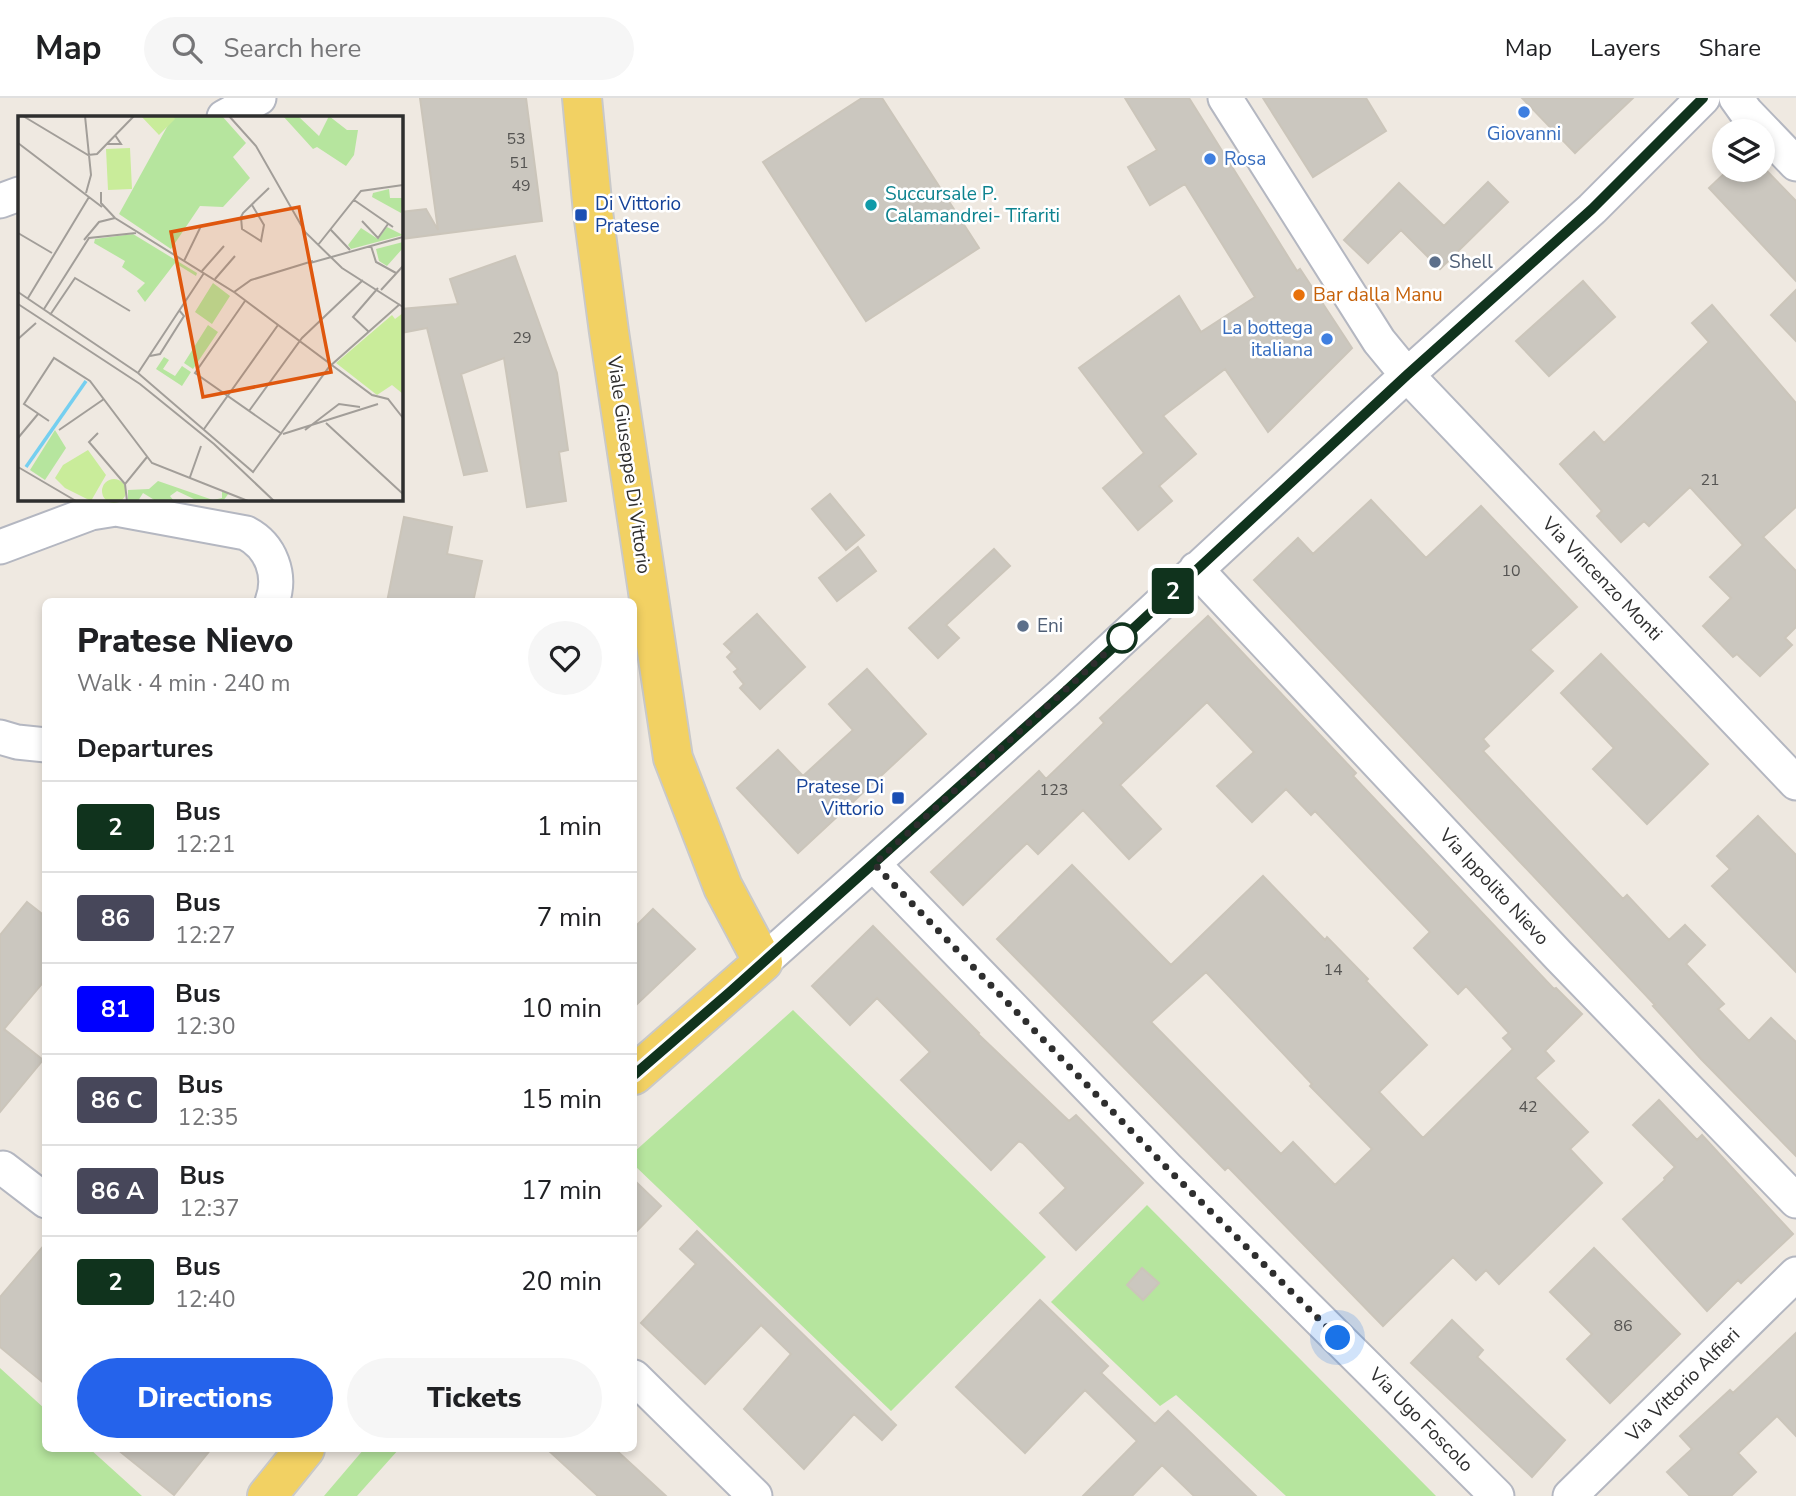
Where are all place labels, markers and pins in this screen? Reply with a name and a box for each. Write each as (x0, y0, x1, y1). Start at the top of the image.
marker: Giovanni (1516, 104, 1532, 120)
place label: Giovanni (1487, 121, 1561, 147)
place label: Rosa (1224, 146, 1266, 172)
marker: Rosa (1202, 151, 1218, 167)
place label: Succursale P. Calamandrei- Tifariti (885, 181, 1060, 229)
place label: Di Vittorio Pratese (595, 191, 681, 239)
marker: Succursale P. Calamandrei- Tifariti (863, 197, 879, 213)
marker: Di Vittorio Pratese (573, 207, 589, 223)
place label: Shell (1449, 249, 1493, 275)
marker: Shell (1427, 254, 1443, 270)
place label: Bar dalla Manu (1313, 282, 1443, 308)
marker: Bar dalla Manu (1291, 287, 1307, 303)
place label: La bottega italiana (1222, 315, 1313, 363)
marker: La bottega italiana (1319, 331, 1335, 347)
place label: Eni (1037, 613, 1063, 639)
marker: Eni (1015, 618, 1031, 634)
unlabelled marker (1107, 623, 1137, 653)
place label: Pratese Di Vittorio (796, 774, 884, 822)
marker: Pratese Di Vittorio (890, 790, 906, 806)

